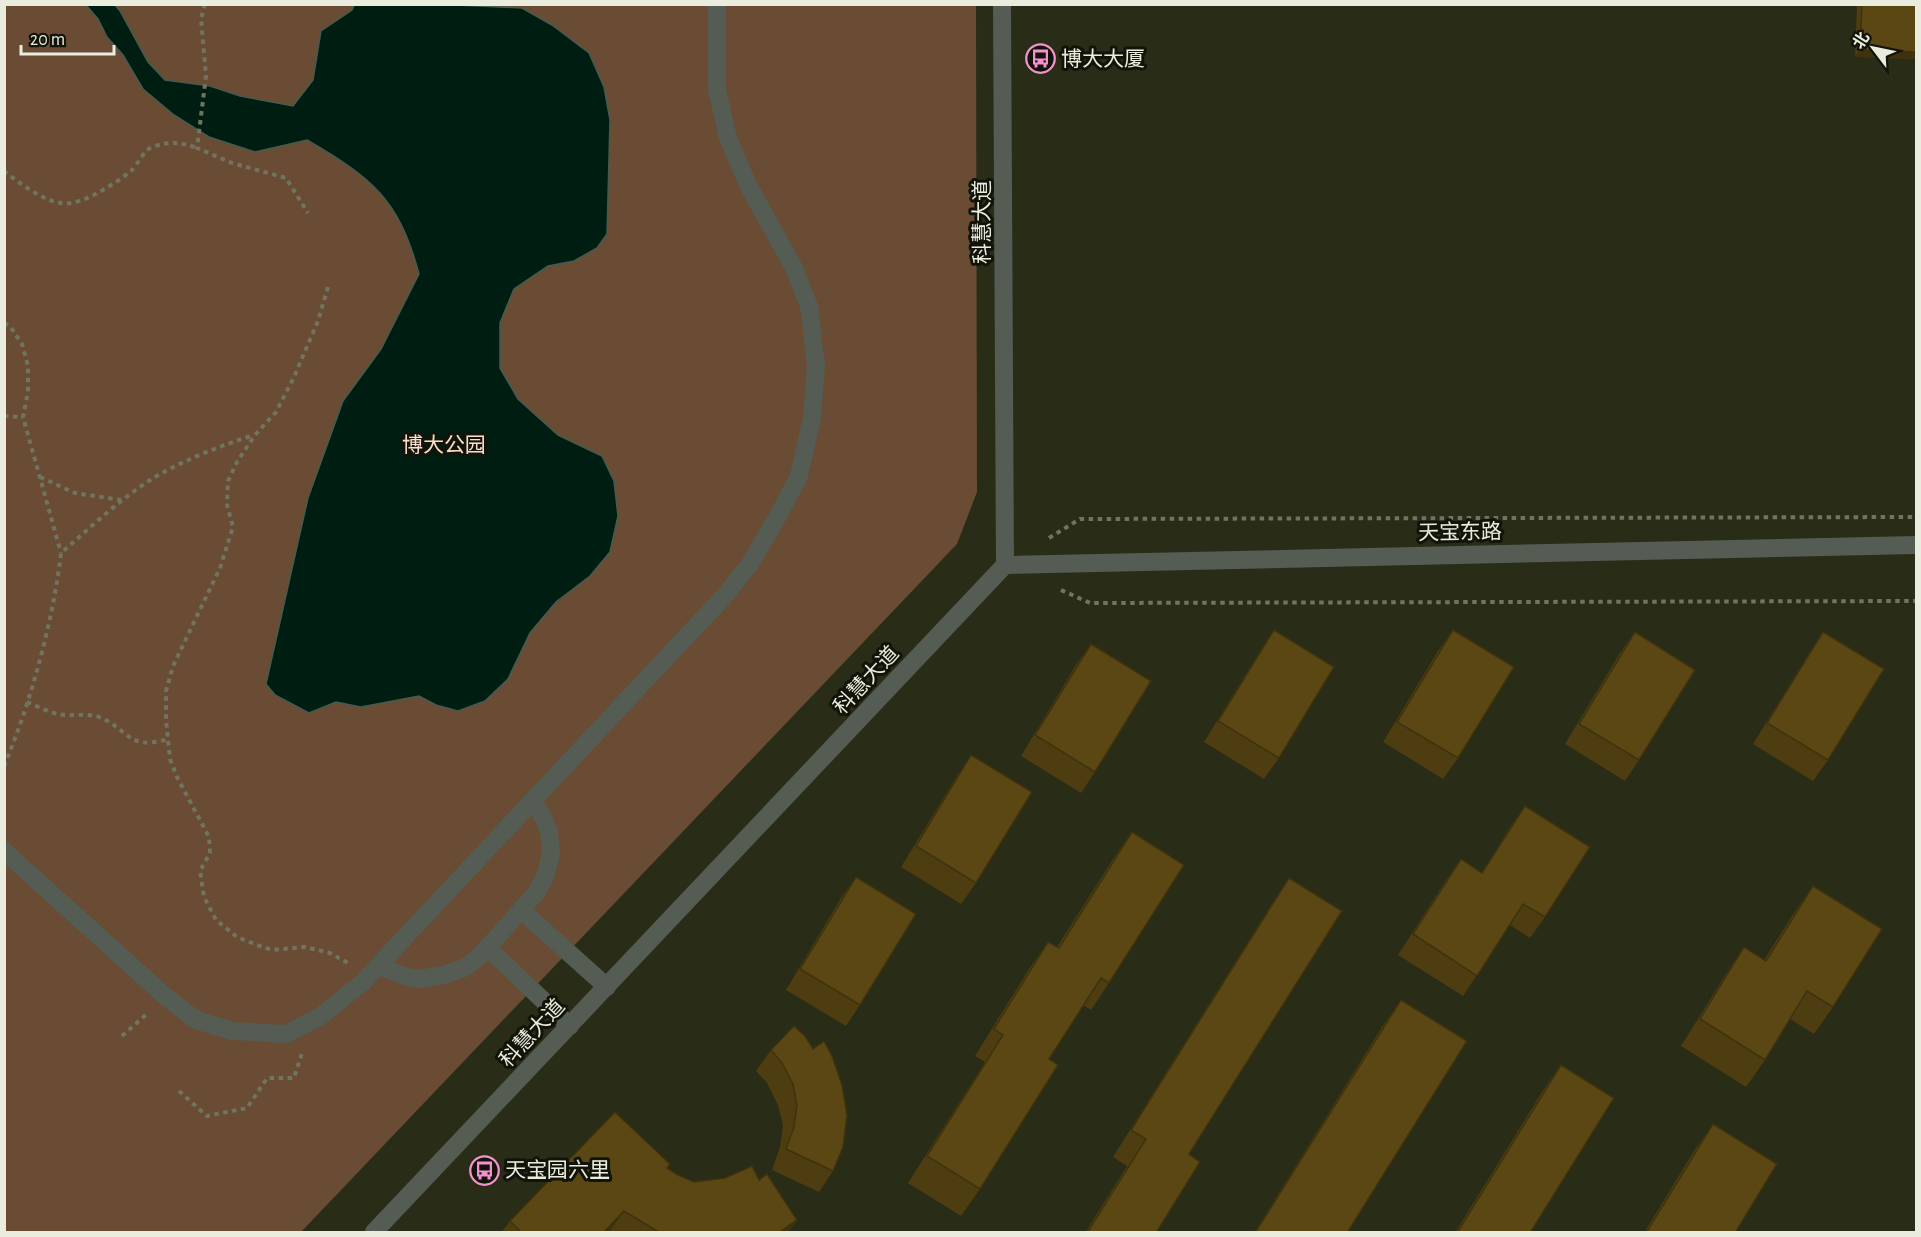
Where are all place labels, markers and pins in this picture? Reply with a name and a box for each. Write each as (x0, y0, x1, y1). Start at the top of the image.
bus stop icon: 博大大厦 (1024, 43, 1056, 75)
place label: 博大大厦 (1061, 48, 1145, 70)
bus stop icon: 天宝园六里 (468, 1154, 500, 1186)
place label: 天宝园六里 (505, 1159, 610, 1181)

